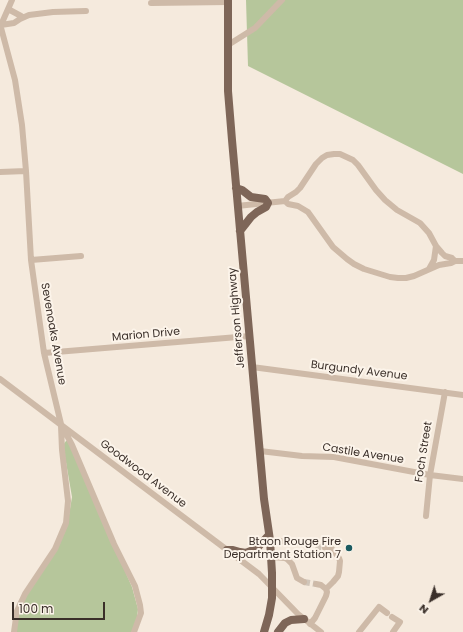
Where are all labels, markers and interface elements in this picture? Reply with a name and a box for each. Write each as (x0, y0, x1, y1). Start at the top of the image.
street label: Jefferson Highway (226, 267, 248, 369)
street label: Sevenoaks Avenue (38, 282, 68, 386)
street label: Marion Drive (111, 325, 181, 345)
street label: Burgundy Avenue (310, 359, 408, 383)
street label: Foch Street (413, 421, 435, 483)
street label: Goodwood Avenue (97, 437, 189, 511)
street label: Castile Avenue (321, 441, 405, 467)
place label: Btaon Rouge Fire Department Station 7 (224, 535, 341, 561)
marker: Btaon Rouge Fire Department Station 7 (344, 543, 354, 553)
north arrow (411, 580, 451, 620)
scale bar (14, 594, 107, 620)
text: 100 m (19, 600, 53, 617)
text: N (415, 601, 432, 618)

